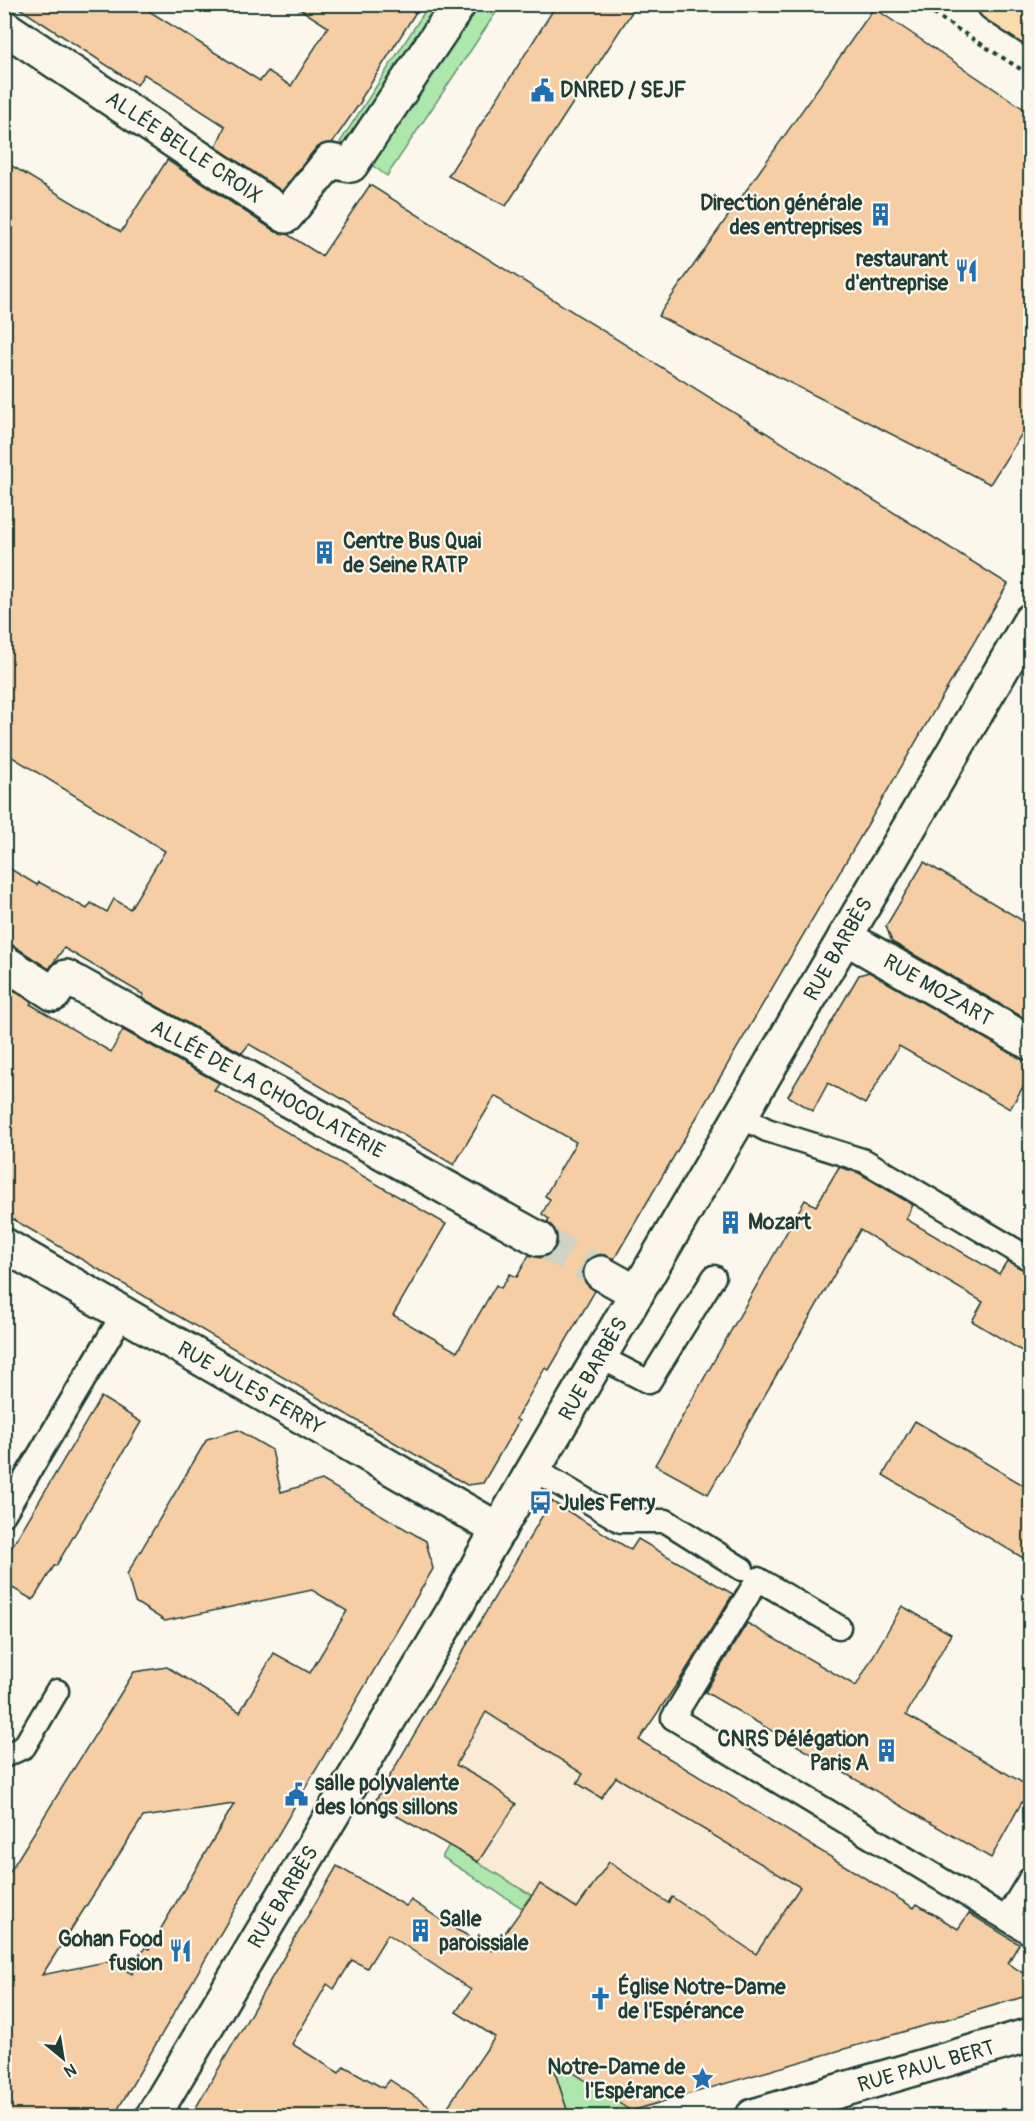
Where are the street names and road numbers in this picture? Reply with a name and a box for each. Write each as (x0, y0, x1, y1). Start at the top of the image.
street label: ALLÉE BELLE CROIX (100, 85, 267, 210)
street label: RUE BARBÈS (798, 893, 879, 1006)
street label: RUE MOZART (878, 948, 998, 1033)
street label: ALLÉE DE LA CHOCOLATERIE (146, 1014, 390, 1165)
street label: RUE BARBÈS (553, 1313, 634, 1426)
street label: RUE JULES FERRY (172, 1335, 329, 1441)
street label: RUE BARBÈS (242, 1841, 325, 1954)
street label: RUE PAUL BERT (854, 2034, 998, 2099)

